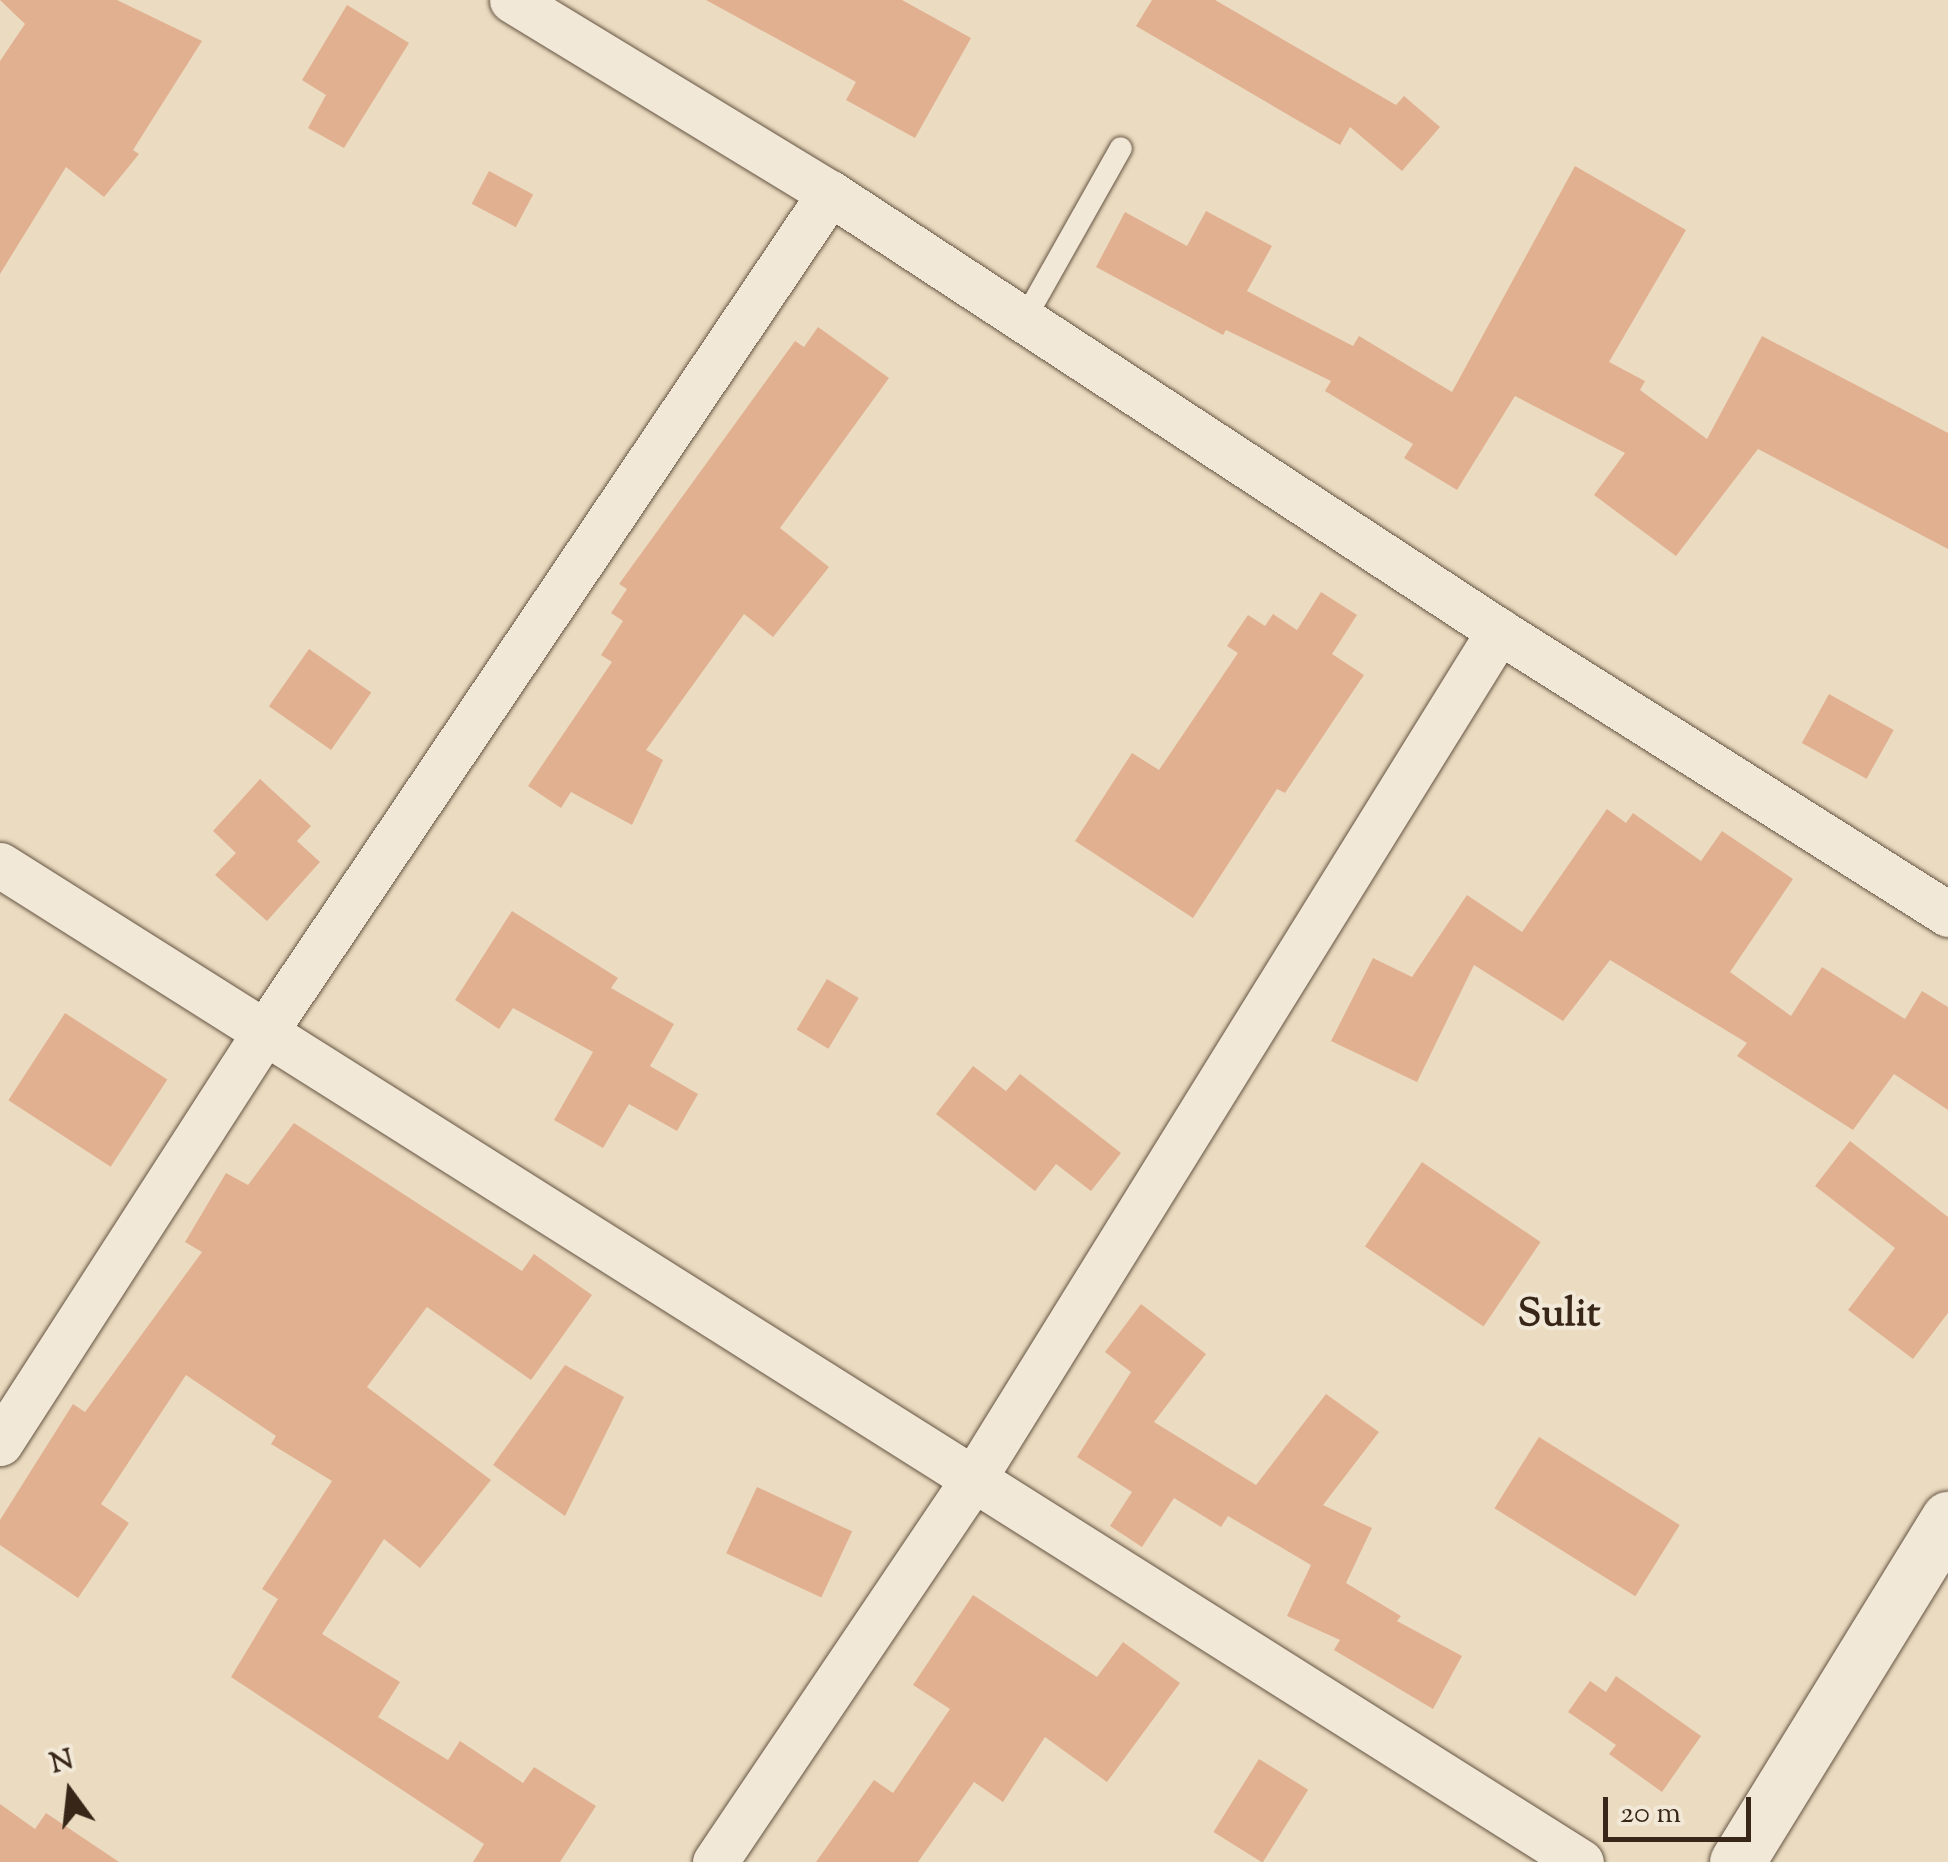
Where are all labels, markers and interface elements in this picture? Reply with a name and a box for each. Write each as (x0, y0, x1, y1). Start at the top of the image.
district label: Sulit (1518, 1292, 1600, 1340)
text: N (46, 1741, 78, 1785)
north arrow (20, 1742, 120, 1842)
scale bar (1608, 1777, 1756, 1839)
text: 20 m (1620, 1793, 1681, 1836)

